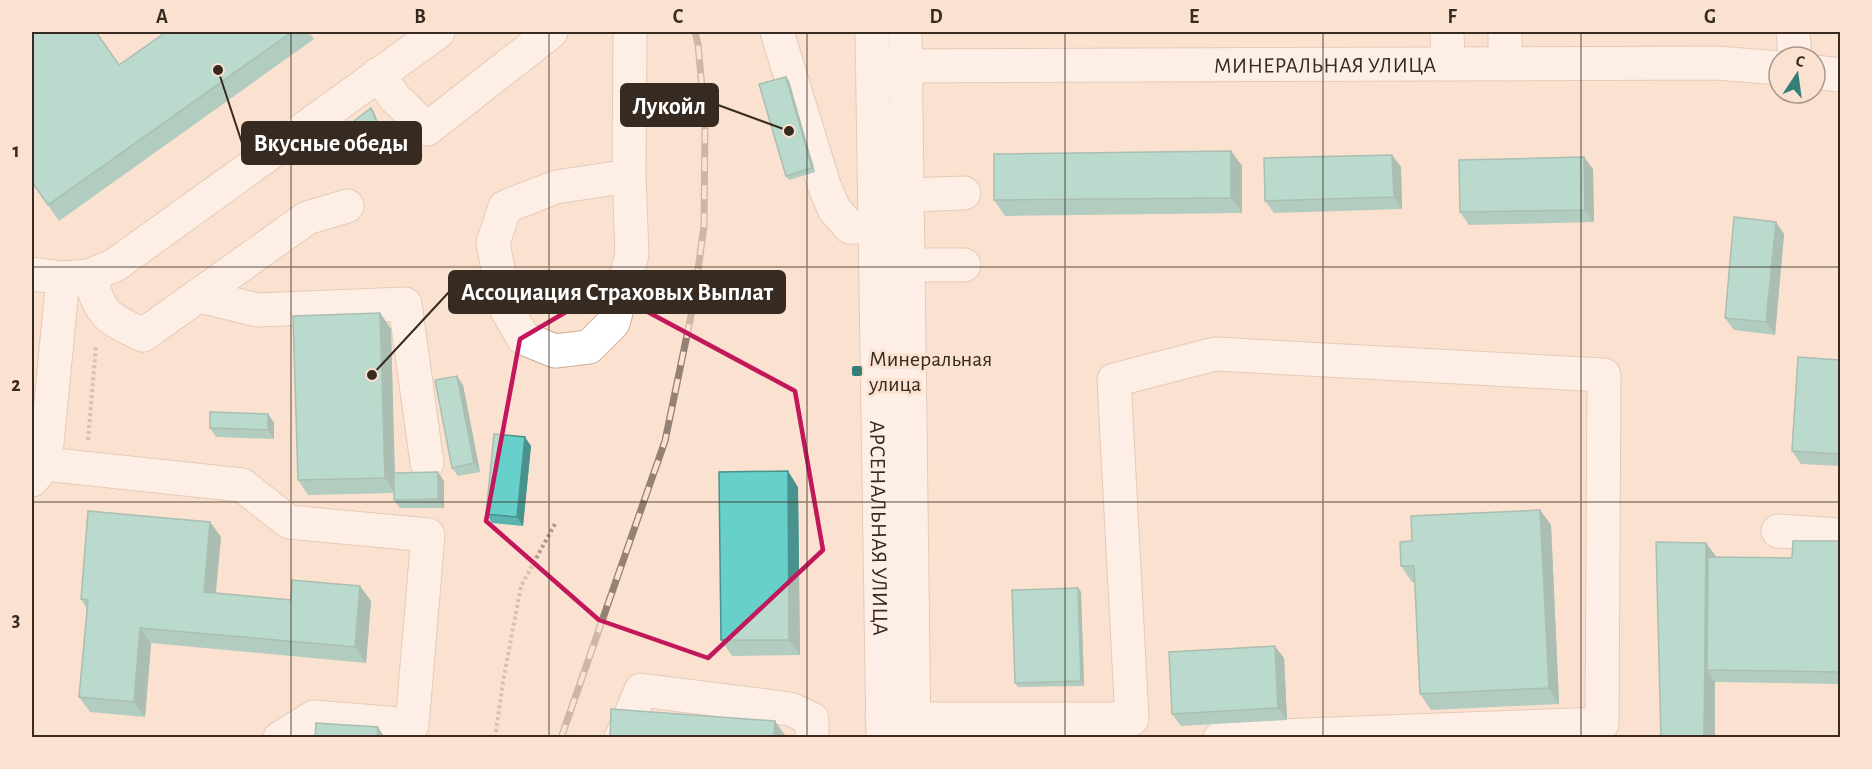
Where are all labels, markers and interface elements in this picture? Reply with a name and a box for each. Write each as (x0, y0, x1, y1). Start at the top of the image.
text: A (156, 7, 168, 27)
text: B (414, 7, 426, 27)
text: C (673, 7, 684, 27)
text: D (929, 7, 943, 27)
text: E (1189, 7, 1199, 27)
text: F (1447, 7, 1457, 27)
text: G (1704, 7, 1716, 27)
north arrow (1767, 45, 1827, 105)
text: С (1794, 53, 1806, 70)
street label: МИНЕРАЛЬНАЯ УЛИЦА (1214, 54, 1436, 77)
callout: Лукойл (621, 84, 718, 126)
text: Лукойл (632, 95, 706, 119)
callout: Вкусные обеды (242, 122, 421, 164)
text: Вкусные обеды (253, 132, 409, 156)
text: 1 (12, 141, 20, 161)
callout: Ассоциация Страховых Выплат (449, 271, 785, 313)
text: Ассоциация Страховых Выплат (461, 281, 774, 305)
place label: Минеральная улица (868, 348, 992, 395)
marker: Минеральная улица (850, 364, 864, 378)
text: 2 (11, 375, 21, 395)
street label: АРСЕНАЛЬНАЯ УЛИЦА (866, 420, 891, 636)
text: 3 (12, 610, 20, 630)

